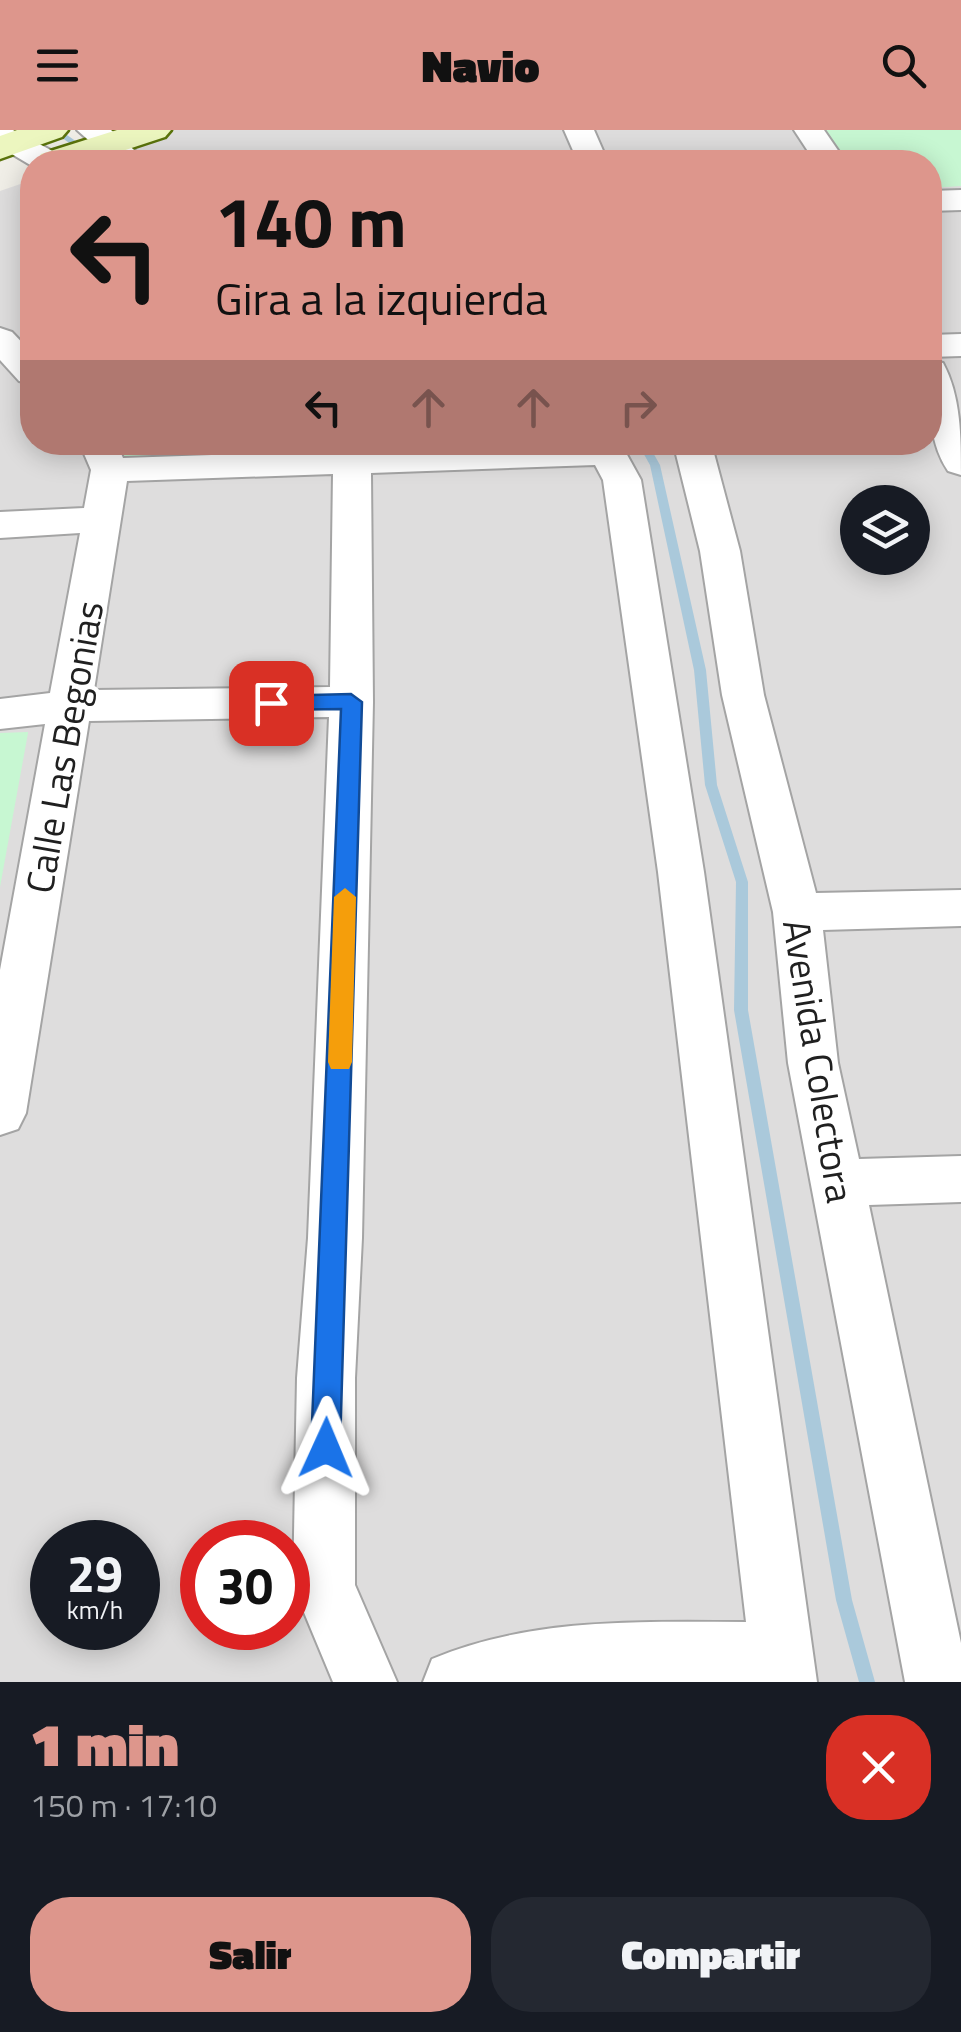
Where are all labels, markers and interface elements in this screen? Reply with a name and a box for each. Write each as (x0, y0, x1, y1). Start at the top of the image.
text: Navio (421, 31, 540, 99)
icon: menu (30, 38, 85, 93)
icon: search (876, 38, 931, 93)
text: 140 m (215, 168, 407, 274)
icon: left (50, 190, 180, 320)
text: Gira a la izquierda (215, 264, 548, 332)
icon: left (296, 380, 351, 435)
icon: ahead (401, 380, 456, 435)
icon: ahead (506, 380, 561, 435)
icon: right (611, 380, 666, 435)
map controls (840, 485, 930, 575)
button: layers (840, 485, 930, 575)
street label: Calle Las Begonias (10, 596, 118, 898)
pin (229, 661, 314, 746)
icon: arrive (244, 676, 299, 731)
street label: Avenida Colectora (768, 915, 870, 1207)
position arrow (274, 1396, 378, 1500)
speed limit sign: 30 (180, 1520, 310, 1650)
text: 29 (67, 1535, 123, 1611)
text: km/h (67, 1591, 123, 1629)
text: 1 min (30, 1698, 179, 1789)
button: close (826, 1715, 931, 1820)
text: 150 m · 17:10 (30, 1781, 217, 1829)
button: Salir (30, 1897, 471, 2012)
button: Compartir (491, 1897, 931, 2012)

